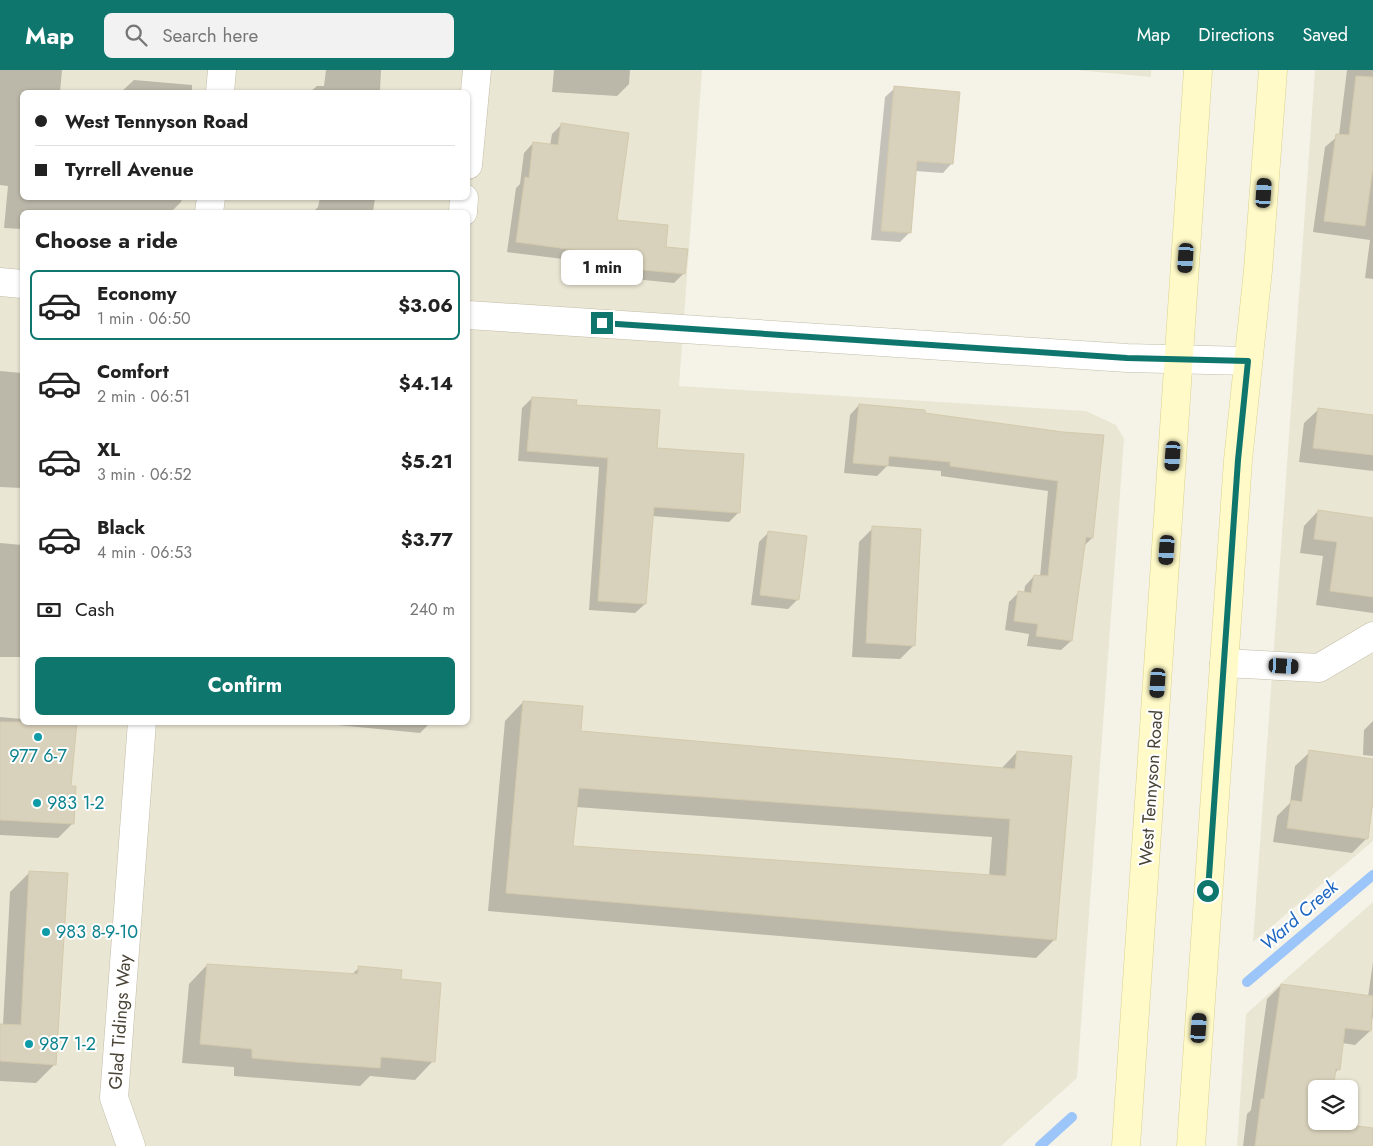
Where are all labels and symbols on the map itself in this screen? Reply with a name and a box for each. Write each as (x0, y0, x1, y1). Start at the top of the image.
car (1255, 178, 1272, 208)
car (1177, 243, 1194, 273)
callout: 1 min (561, 250, 643, 286)
route end (591, 312, 613, 334)
car (1164, 441, 1181, 471)
car (1158, 535, 1175, 565)
car (1268, 658, 1299, 674)
car (1149, 668, 1166, 698)
street label: West Tennyson Road (1133, 709, 1169, 867)
marker: 977 6-7 (32, 731, 44, 743)
place label: 977 6-7 (9, 743, 67, 769)
place label: 983 1-2 (47, 790, 105, 816)
marker: 983 1-2 (31, 797, 43, 809)
water label: Ward Creek (1254, 873, 1344, 956)
route start (1197, 880, 1219, 902)
place label: 983 8-9-10 (56, 919, 138, 945)
marker: 983 8-9-10 (40, 926, 52, 938)
street label: Glad Tidings Way (102, 954, 138, 1090)
car (1190, 1013, 1207, 1043)
place label: 987 1-2 (39, 1031, 96, 1057)
marker: 987 1-2 (23, 1038, 35, 1050)

